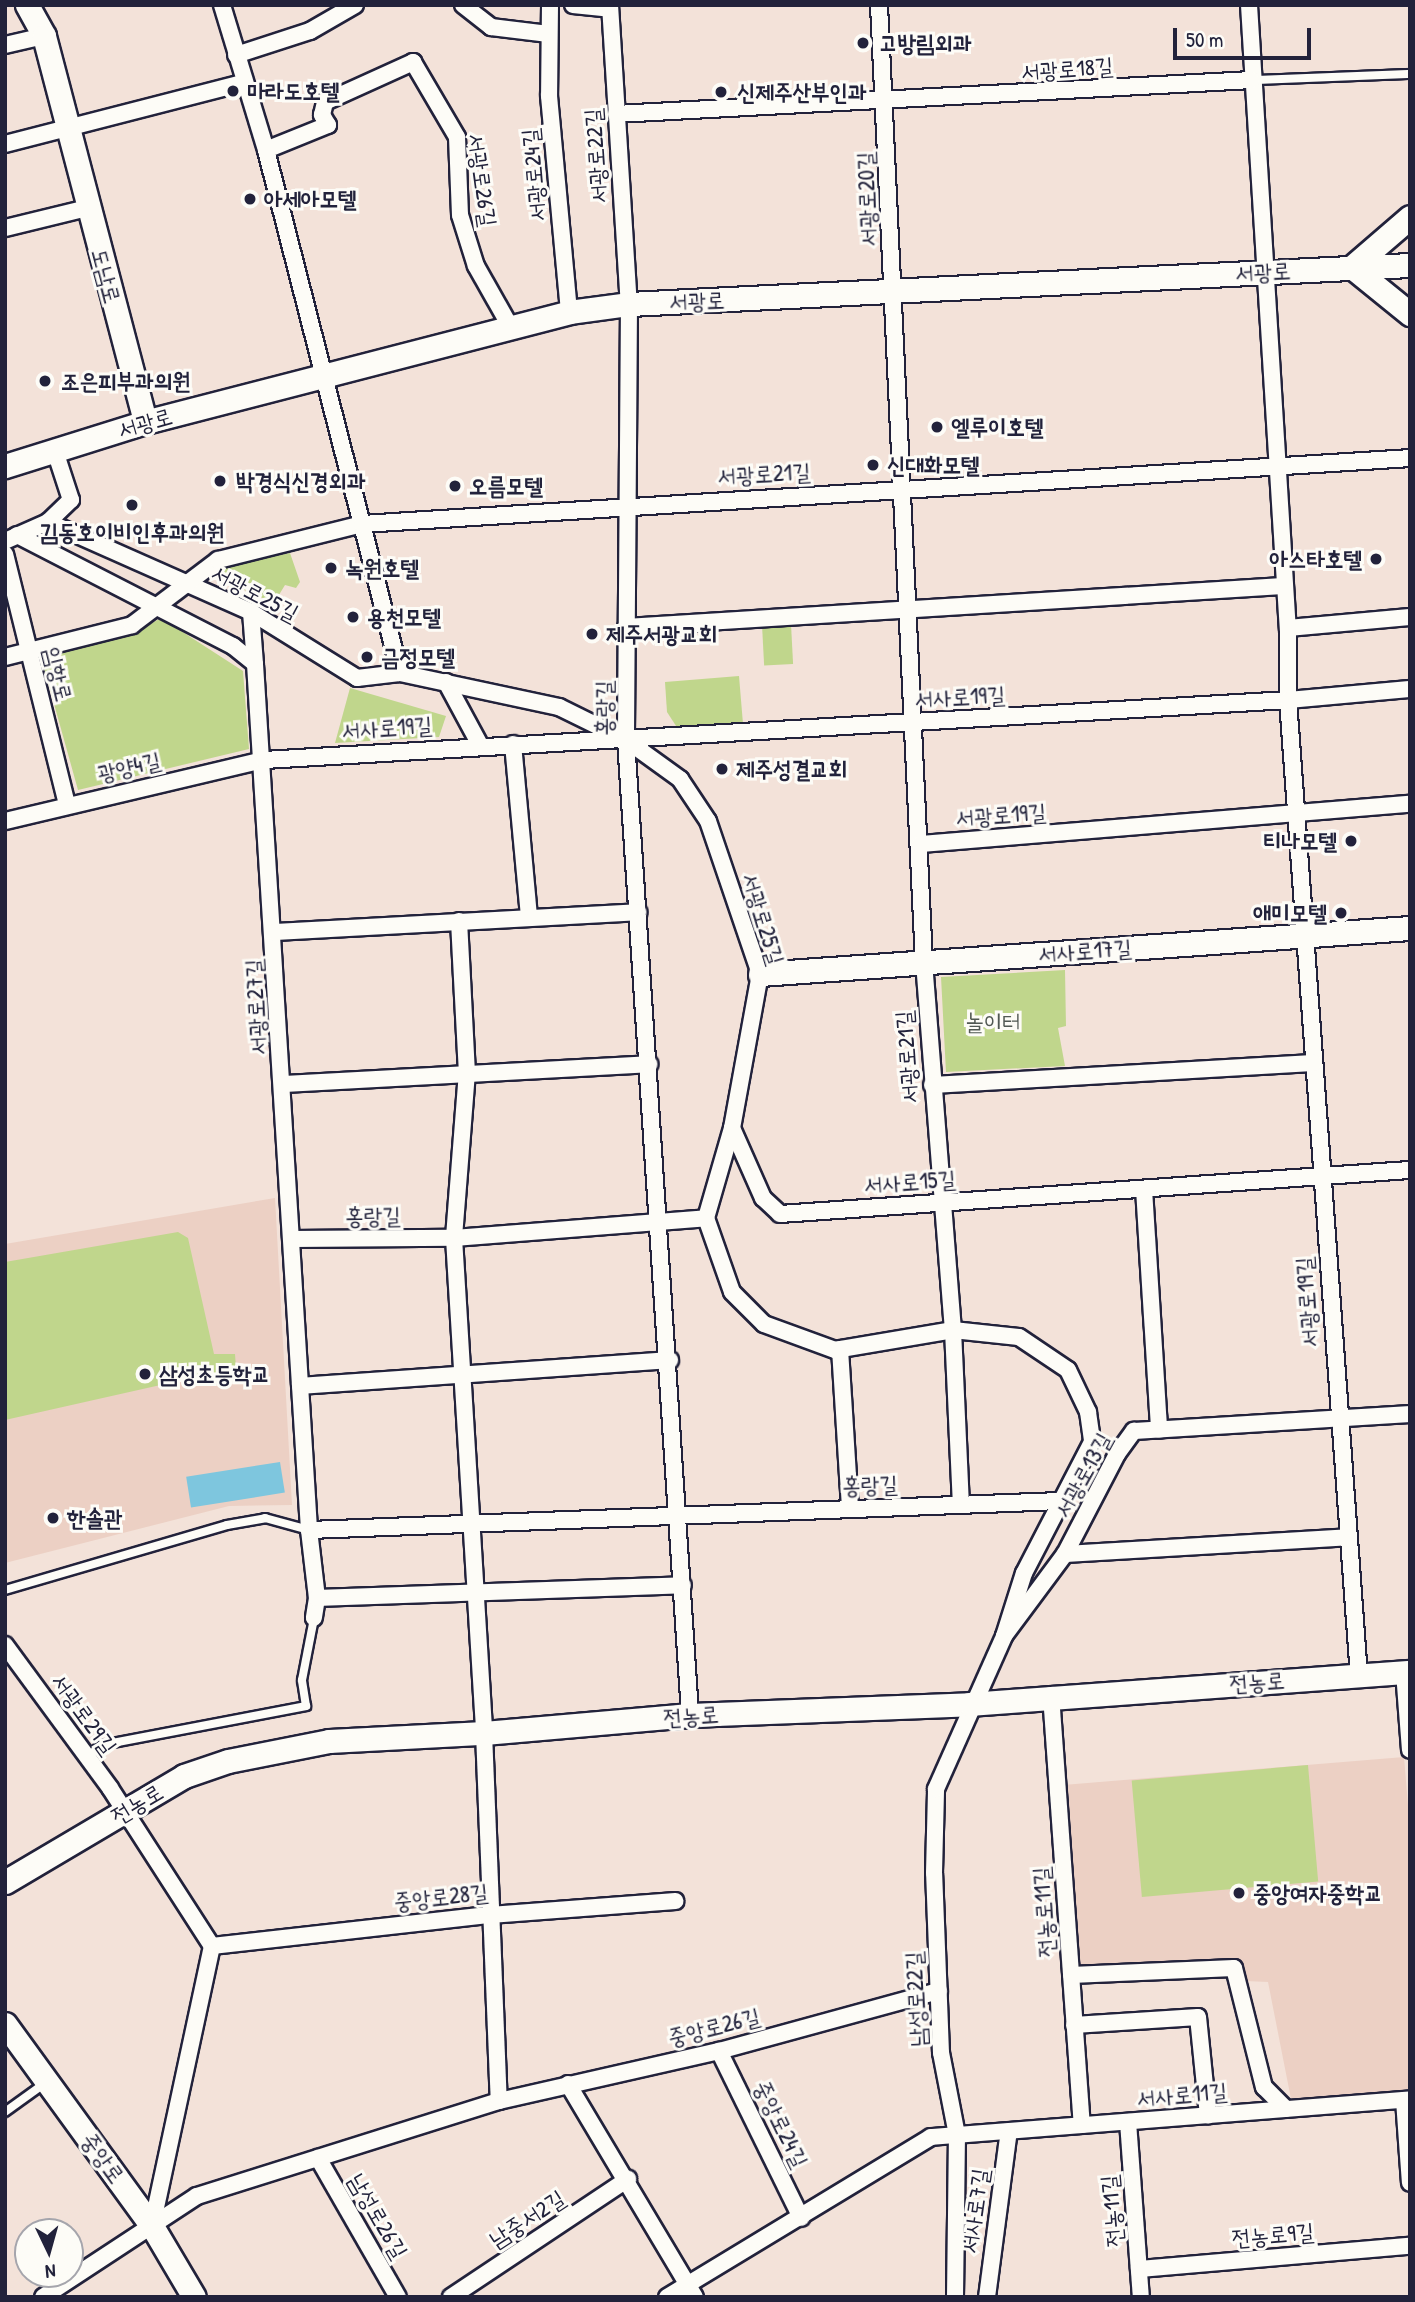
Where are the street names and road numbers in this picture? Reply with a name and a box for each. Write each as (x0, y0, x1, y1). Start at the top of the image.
street label: 서광로18길 (1020, 52, 1114, 86)
street label: 서광로22길 (579, 107, 613, 205)
street label: 서광로24길 (516, 127, 552, 223)
street label: 서광로26길 (462, 132, 502, 228)
street label: 서광로20길 (852, 151, 882, 247)
street label: 도남로 (85, 246, 127, 306)
street label: 서광로 (1235, 257, 1291, 287)
street label: 서광로 (669, 286, 725, 316)
street label: 서광로 (115, 402, 175, 444)
street label: 서광로21길 (717, 458, 811, 490)
street label: 서광로25길 (207, 559, 303, 627)
street label: 임항로 (38, 644, 78, 704)
street label: 홍랑길 (590, 680, 618, 736)
street label: 서사로19길 (914, 681, 1006, 713)
street label: 서사로19길 (341, 711, 433, 745)
street label: 광양4길 (95, 746, 163, 788)
street label: 서광로19길 (955, 798, 1047, 832)
street label: 서광로25길 (736, 870, 790, 968)
street label: 서사로17길 (1037, 934, 1133, 968)
street label: 서광로27길 (240, 958, 272, 1056)
street label: 서광로21길 (890, 1010, 924, 1104)
street label: 서사로15길 (863, 1165, 957, 1199)
street label: 홍랑길 (345, 1202, 401, 1230)
street label: 서광로19길 (1290, 1256, 1324, 1348)
street label: 서광로13길 (1048, 1428, 1118, 1522)
street label: 홍랑길 (842, 1470, 898, 1500)
street label: 전농로 (1228, 1666, 1286, 1698)
street label: 서광로29길 (45, 1668, 123, 1760)
street label: 전농로 (662, 1700, 720, 1732)
street label: 전농로 (106, 1778, 168, 1830)
street label: 전농로11길 (1027, 1866, 1061, 1958)
street label: 중앙로28길 (392, 1878, 490, 1916)
street label: 남성로22길 (900, 1951, 932, 2047)
street label: 중앙로26길 (665, 2002, 763, 2052)
street label: 중앙로24길 (748, 2076, 814, 2172)
street label: 서사로11길 (1136, 2077, 1228, 2113)
street label: 중앙로 (76, 2127, 130, 2189)
street label: 서사로7길 (955, 2167, 995, 2255)
street label: 남성로26길 (343, 2168, 413, 2264)
street label: 전농11길 (1095, 2174, 1129, 2248)
street label: 남중서2길 (484, 2184, 570, 2254)
street label: 전농로9길 (1231, 2218, 1315, 2252)

